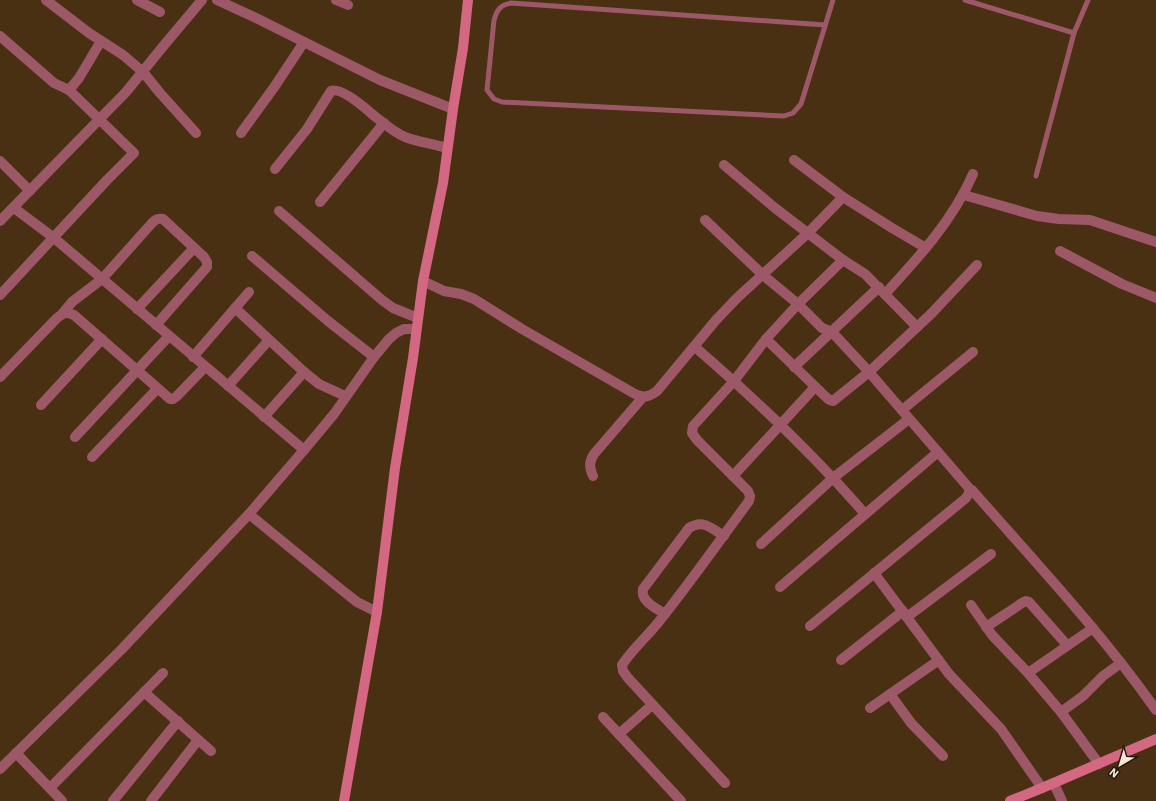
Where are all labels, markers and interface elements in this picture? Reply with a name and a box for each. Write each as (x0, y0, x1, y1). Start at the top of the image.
north arrow (1100, 745, 1140, 785)
text: N (1106, 765, 1121, 781)

